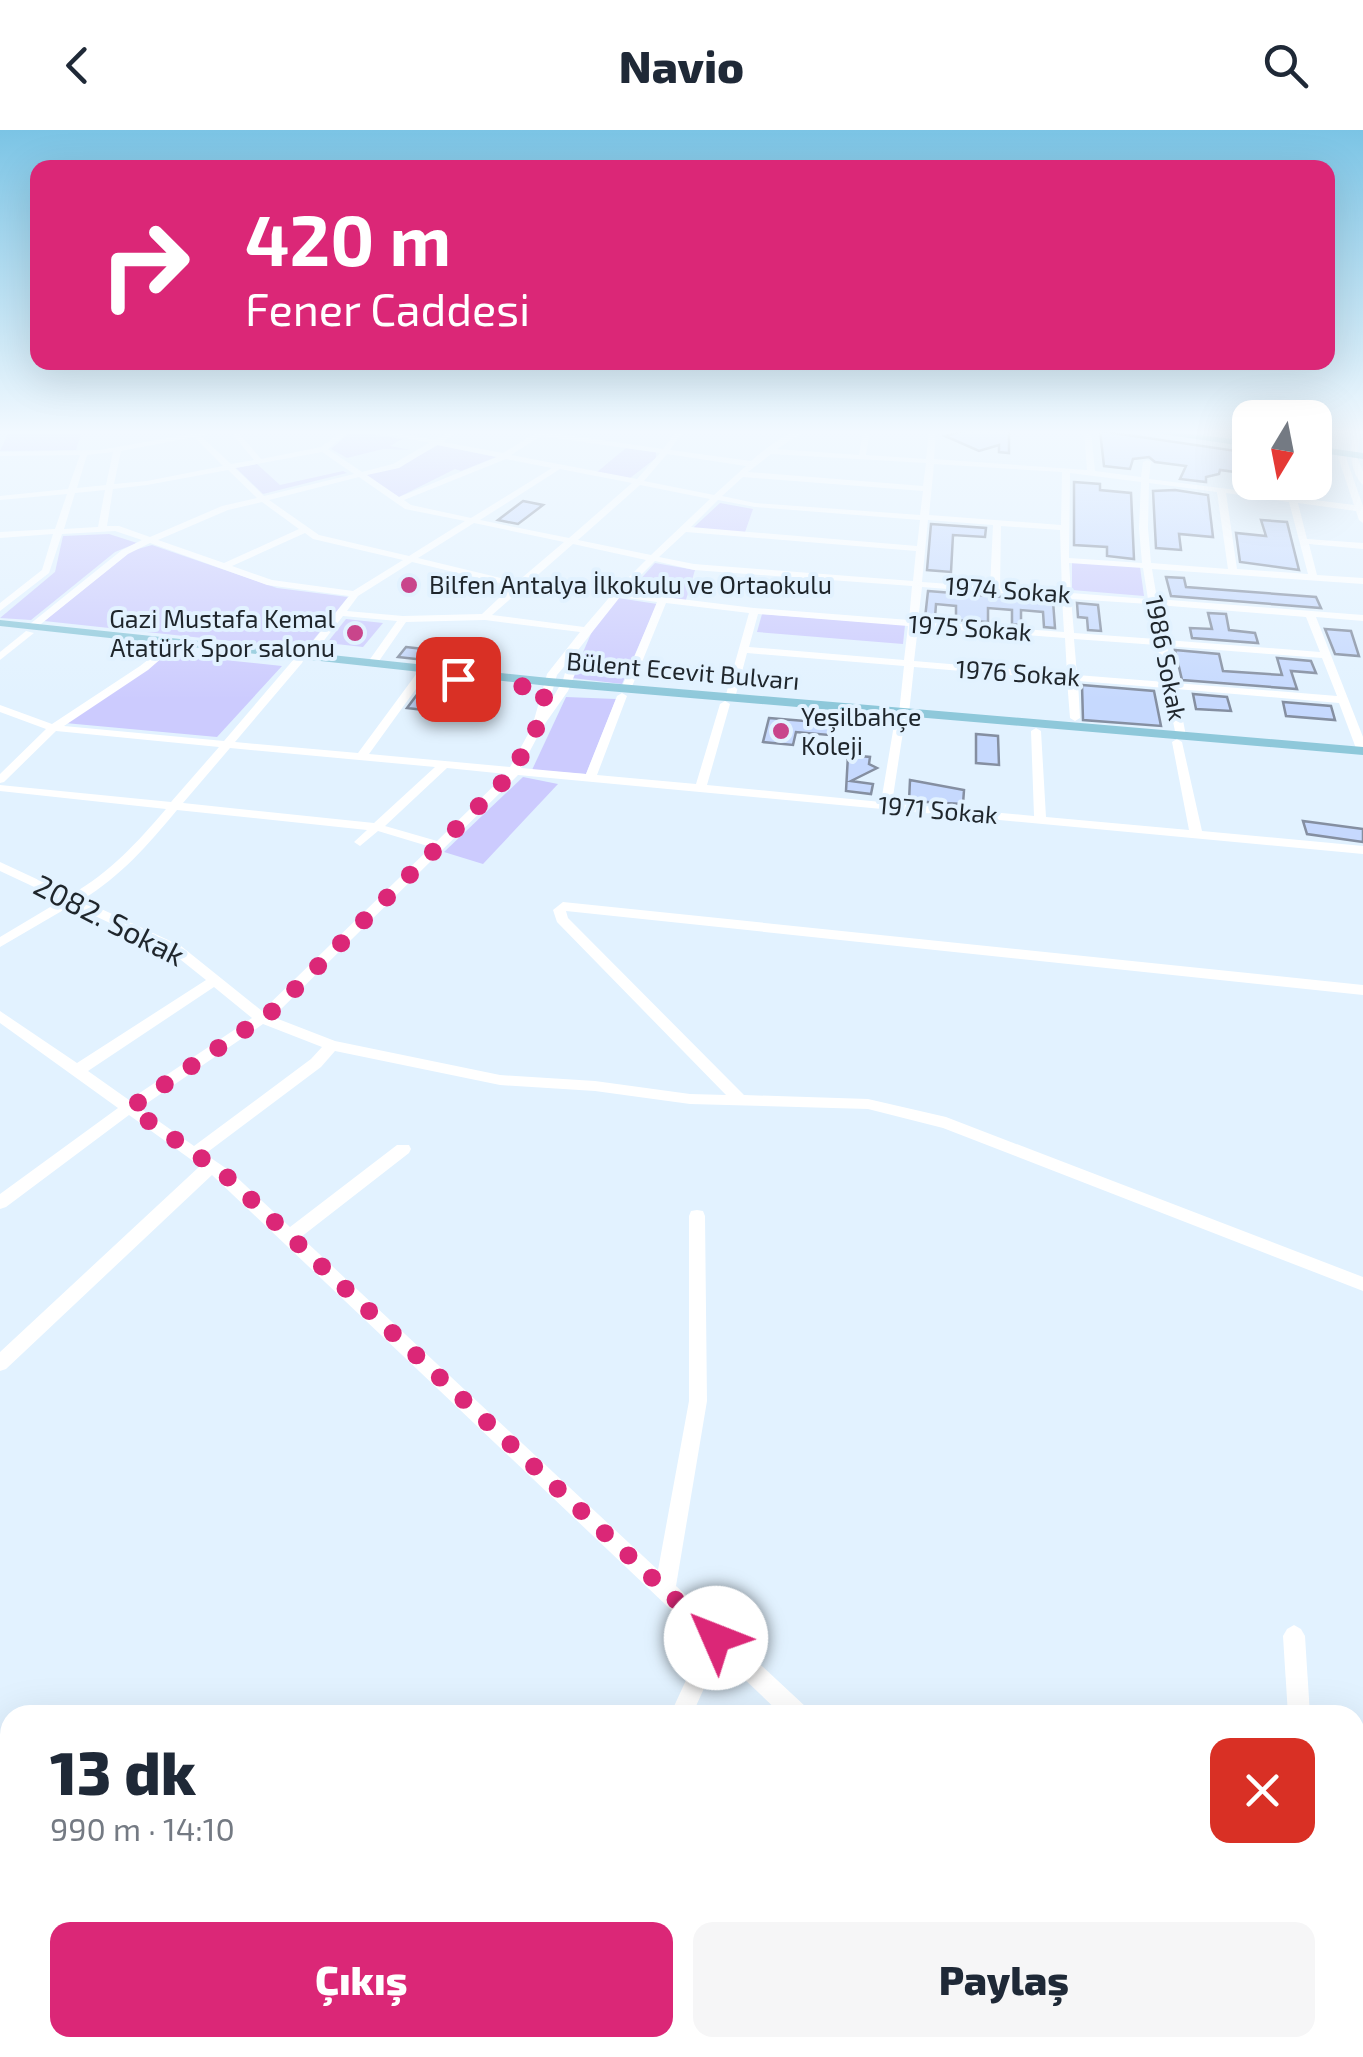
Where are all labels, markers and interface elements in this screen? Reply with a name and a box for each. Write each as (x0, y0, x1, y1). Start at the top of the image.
icon: back (50, 38, 105, 93)
text: Navio (619, 38, 744, 92)
icon: search (1258, 38, 1313, 93)
text: 420 m (245, 196, 451, 280)
icon: right (80, 200, 210, 330)
text: Fener Caddesi (245, 281, 530, 335)
north arrow (1232, 400, 1332, 500)
map controls (1232, 400, 1332, 500)
place label: Bilfen Antalya İlkokulu ve Ortaokulu (429, 569, 832, 599)
street label: 1974 Sokak (944, 570, 1072, 608)
marker: Bilfen Antalya İlkokulu ve Ortaokulu (398, 574, 420, 596)
street label: 1986 Sokak (1140, 593, 1194, 723)
place label: Gazi Mustafa Kemal Atatürk Spor salonu (109, 603, 336, 662)
street label: 1975 Sokak (907, 608, 1033, 646)
marker: Gazi Mustafa Kemal Atatürk Spor salonu (344, 622, 366, 644)
pin (416, 637, 501, 722)
street label: Bülent Ecevit Bulvarı (565, 645, 801, 695)
icon: arrive (431, 652, 486, 707)
street label: 1976 Sokak (955, 653, 1081, 691)
place label: Yeşilbahçe Koleji (801, 701, 921, 760)
marker: Yeşilbahçe Koleji (770, 720, 792, 742)
street label: 1971 Sokak (877, 789, 999, 829)
street label: 2082. Sokak (28, 866, 191, 973)
position arrow (664, 1586, 768, 1690)
text: 13 dk (50, 1735, 196, 1807)
button: close (1210, 1738, 1315, 1843)
text: 990 m · 14:10 (50, 1809, 235, 1847)
button: Çıkış (50, 1922, 673, 2037)
button: Paylaş (693, 1922, 1315, 2037)

